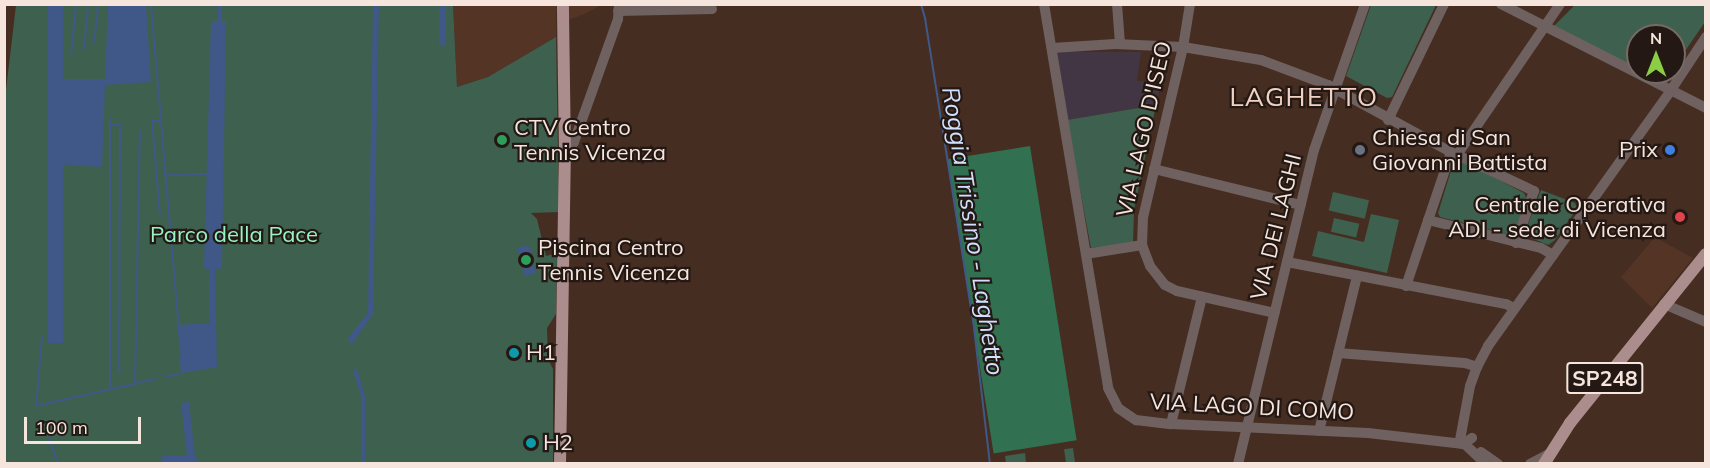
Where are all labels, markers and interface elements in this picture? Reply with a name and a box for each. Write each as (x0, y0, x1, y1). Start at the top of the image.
north arrow (1626, 24, 1686, 84)
text: N (1650, 28, 1662, 48)
street label: VIA LAGO D'ISEO (1111, 38, 1177, 220)
district label: LAGHETTO (1230, 81, 1378, 113)
water label: Roggia Trissino - Laghetto (936, 85, 1010, 377)
place label: CTV Centro Tennis Vicenza (514, 114, 666, 166)
place label: Chiesa di San Giovanni Battista (1372, 124, 1547, 176)
marker: CTV Centro Tennis Vicenza (495, 133, 509, 147)
place label: Prix (1619, 137, 1658, 163)
marker: Chiesa di San Giovanni Battista (1353, 143, 1367, 157)
marker: Prix (1663, 143, 1677, 157)
street label: VIA DEI LAGHI (1245, 151, 1307, 303)
place label: Centrale Operativa ADI - sede di Vicenza (1448, 191, 1666, 242)
marker: Centrale Operativa ADI - sede di Vicenza (1671, 208, 1689, 226)
park label: Parco della Pace (150, 222, 318, 248)
place label: Piscina Centro Tennis Vicenza (538, 234, 690, 286)
marker: Piscina Centro Tennis Vicenza (519, 253, 533, 267)
place label: H1 (526, 340, 556, 366)
marker: H1 (507, 346, 521, 360)
road number: SP248 (1566, 360, 1644, 396)
street label: VIA LAGO DI COMO (1149, 388, 1355, 426)
scale bar (27, 405, 144, 443)
text: 100 m (35, 416, 88, 439)
place label: H2 (543, 430, 573, 456)
marker: H2 (524, 436, 538, 450)

